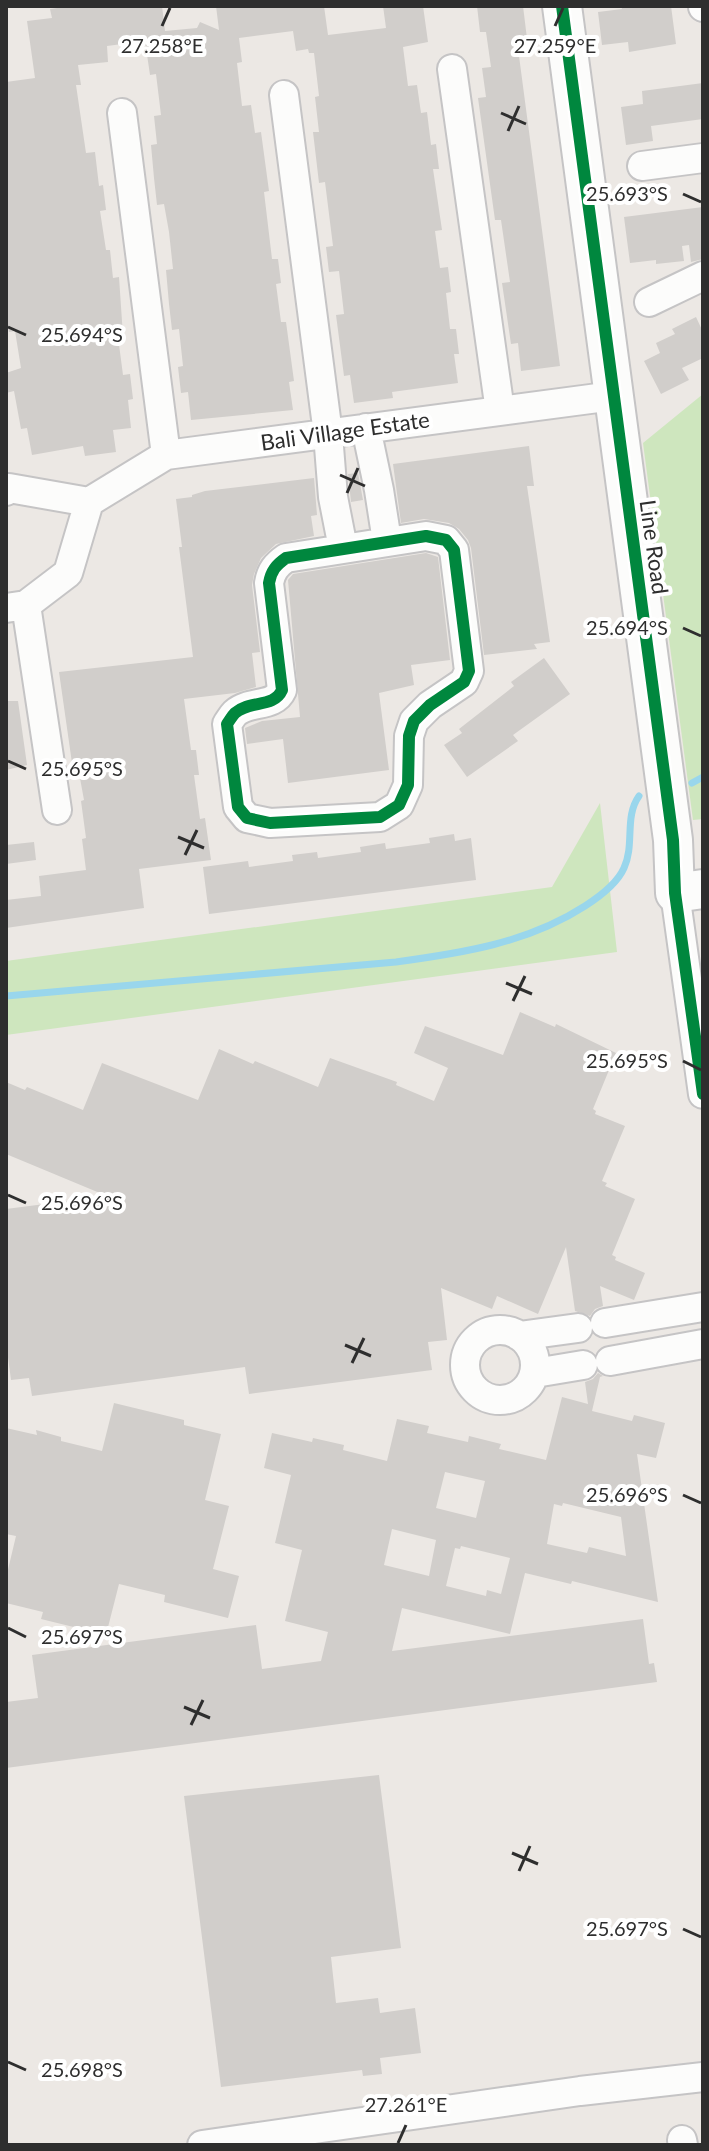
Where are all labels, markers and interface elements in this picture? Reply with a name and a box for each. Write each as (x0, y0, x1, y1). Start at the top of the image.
text: 27.258°E (121, 33, 203, 57)
text: 27.259°E (514, 33, 596, 57)
text: 25.693°S (586, 181, 668, 205)
text: 25.694°S (41, 322, 123, 346)
street label: Bali Village Estate (259, 405, 431, 456)
street label: Line Road (635, 498, 674, 596)
text: 25.694°S (586, 615, 668, 639)
text: 25.695°S (41, 756, 123, 780)
text: 25.695°S (586, 1048, 668, 1072)
text: 25.696°S (41, 1190, 123, 1214)
text: 25.696°S (586, 1482, 668, 1506)
text: 25.697°S (41, 1624, 123, 1648)
text: 25.697°S (586, 1916, 668, 1940)
text: 25.698°S (41, 2057, 123, 2081)
text: 27.261°E (365, 2092, 447, 2116)

